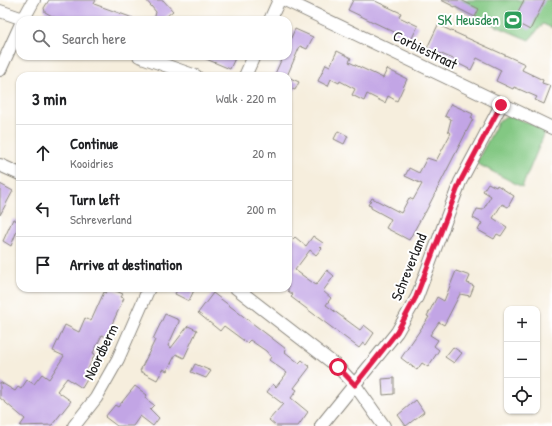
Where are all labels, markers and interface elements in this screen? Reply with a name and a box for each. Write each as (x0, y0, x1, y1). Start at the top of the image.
place label: SK Heusden (437, 9, 499, 30)
sports icon: SK Heusden (502, 9, 524, 31)
search box (16, 16, 292, 60)
street label: Corbiestraat (390, 25, 462, 75)
icon: search (30, 27, 52, 49)
text: Search here (62, 28, 126, 49)
text: 3 min (32, 87, 67, 110)
text: Walk · 220 m (216, 89, 276, 107)
route end (492, 96, 510, 114)
text: Continue (70, 133, 118, 154)
icon: ahead (32, 142, 54, 164)
text: 20 m (252, 144, 276, 162)
text: Kooidries (70, 154, 113, 172)
text: Turn left (70, 189, 120, 210)
icon: left (32, 198, 54, 220)
text: 200 m (246, 200, 276, 218)
text: Schreverland (70, 210, 132, 228)
street label: Schreverland (386, 230, 432, 304)
icon: arrive (32, 254, 54, 276)
text: Arrive at destination (70, 254, 182, 275)
map controls (504, 306, 540, 414)
button: + (504, 306, 540, 342)
street label: Noordberm (78, 320, 123, 383)
button: − (504, 342, 540, 378)
route start (329, 358, 347, 376)
button: locate (504, 378, 540, 414)

